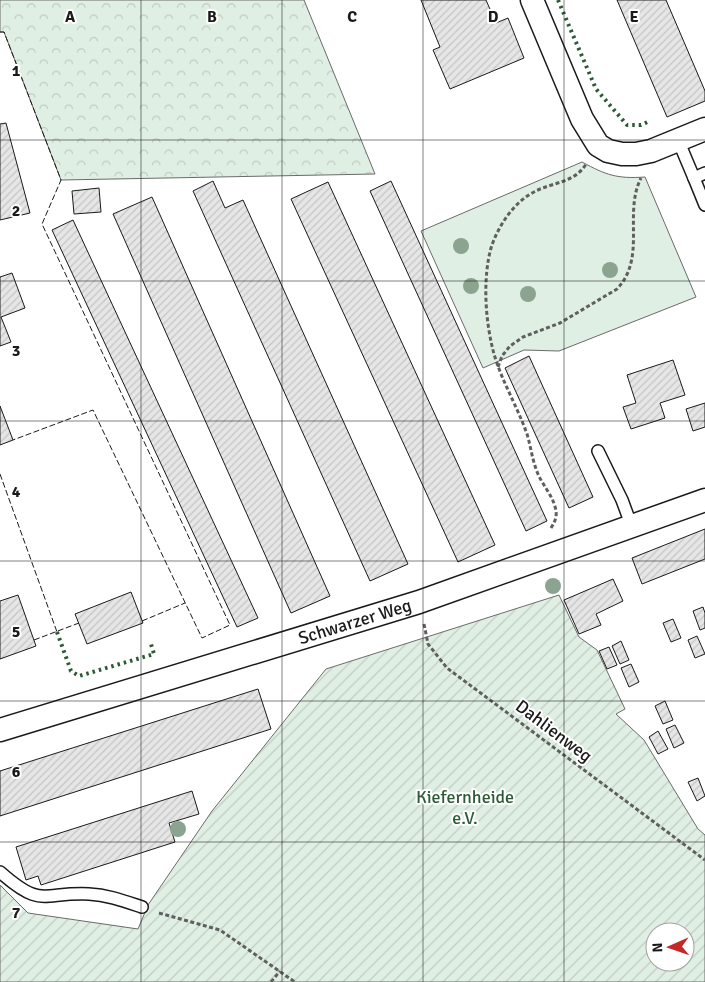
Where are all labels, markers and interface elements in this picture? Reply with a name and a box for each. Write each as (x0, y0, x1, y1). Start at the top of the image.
text: A (65, 7, 76, 27)
text: B (207, 7, 217, 27)
text: C (347, 7, 357, 27)
text: D (488, 7, 499, 27)
text: E (629, 7, 639, 27)
text: 1 (12, 61, 21, 81)
text: 2 (12, 201, 20, 221)
text: 3 (12, 341, 20, 361)
text: 4 (12, 482, 21, 502)
street label: Schwarzer Weg (296, 594, 414, 649)
text: 5 (12, 622, 20, 642)
street label: Dahlienweg (511, 695, 597, 767)
text: 6 (12, 762, 21, 782)
park label: Kiefernheide e.V. (416, 786, 514, 829)
text: 7 (12, 903, 21, 923)
north arrow (645, 922, 695, 972)
text: N (649, 942, 666, 953)

